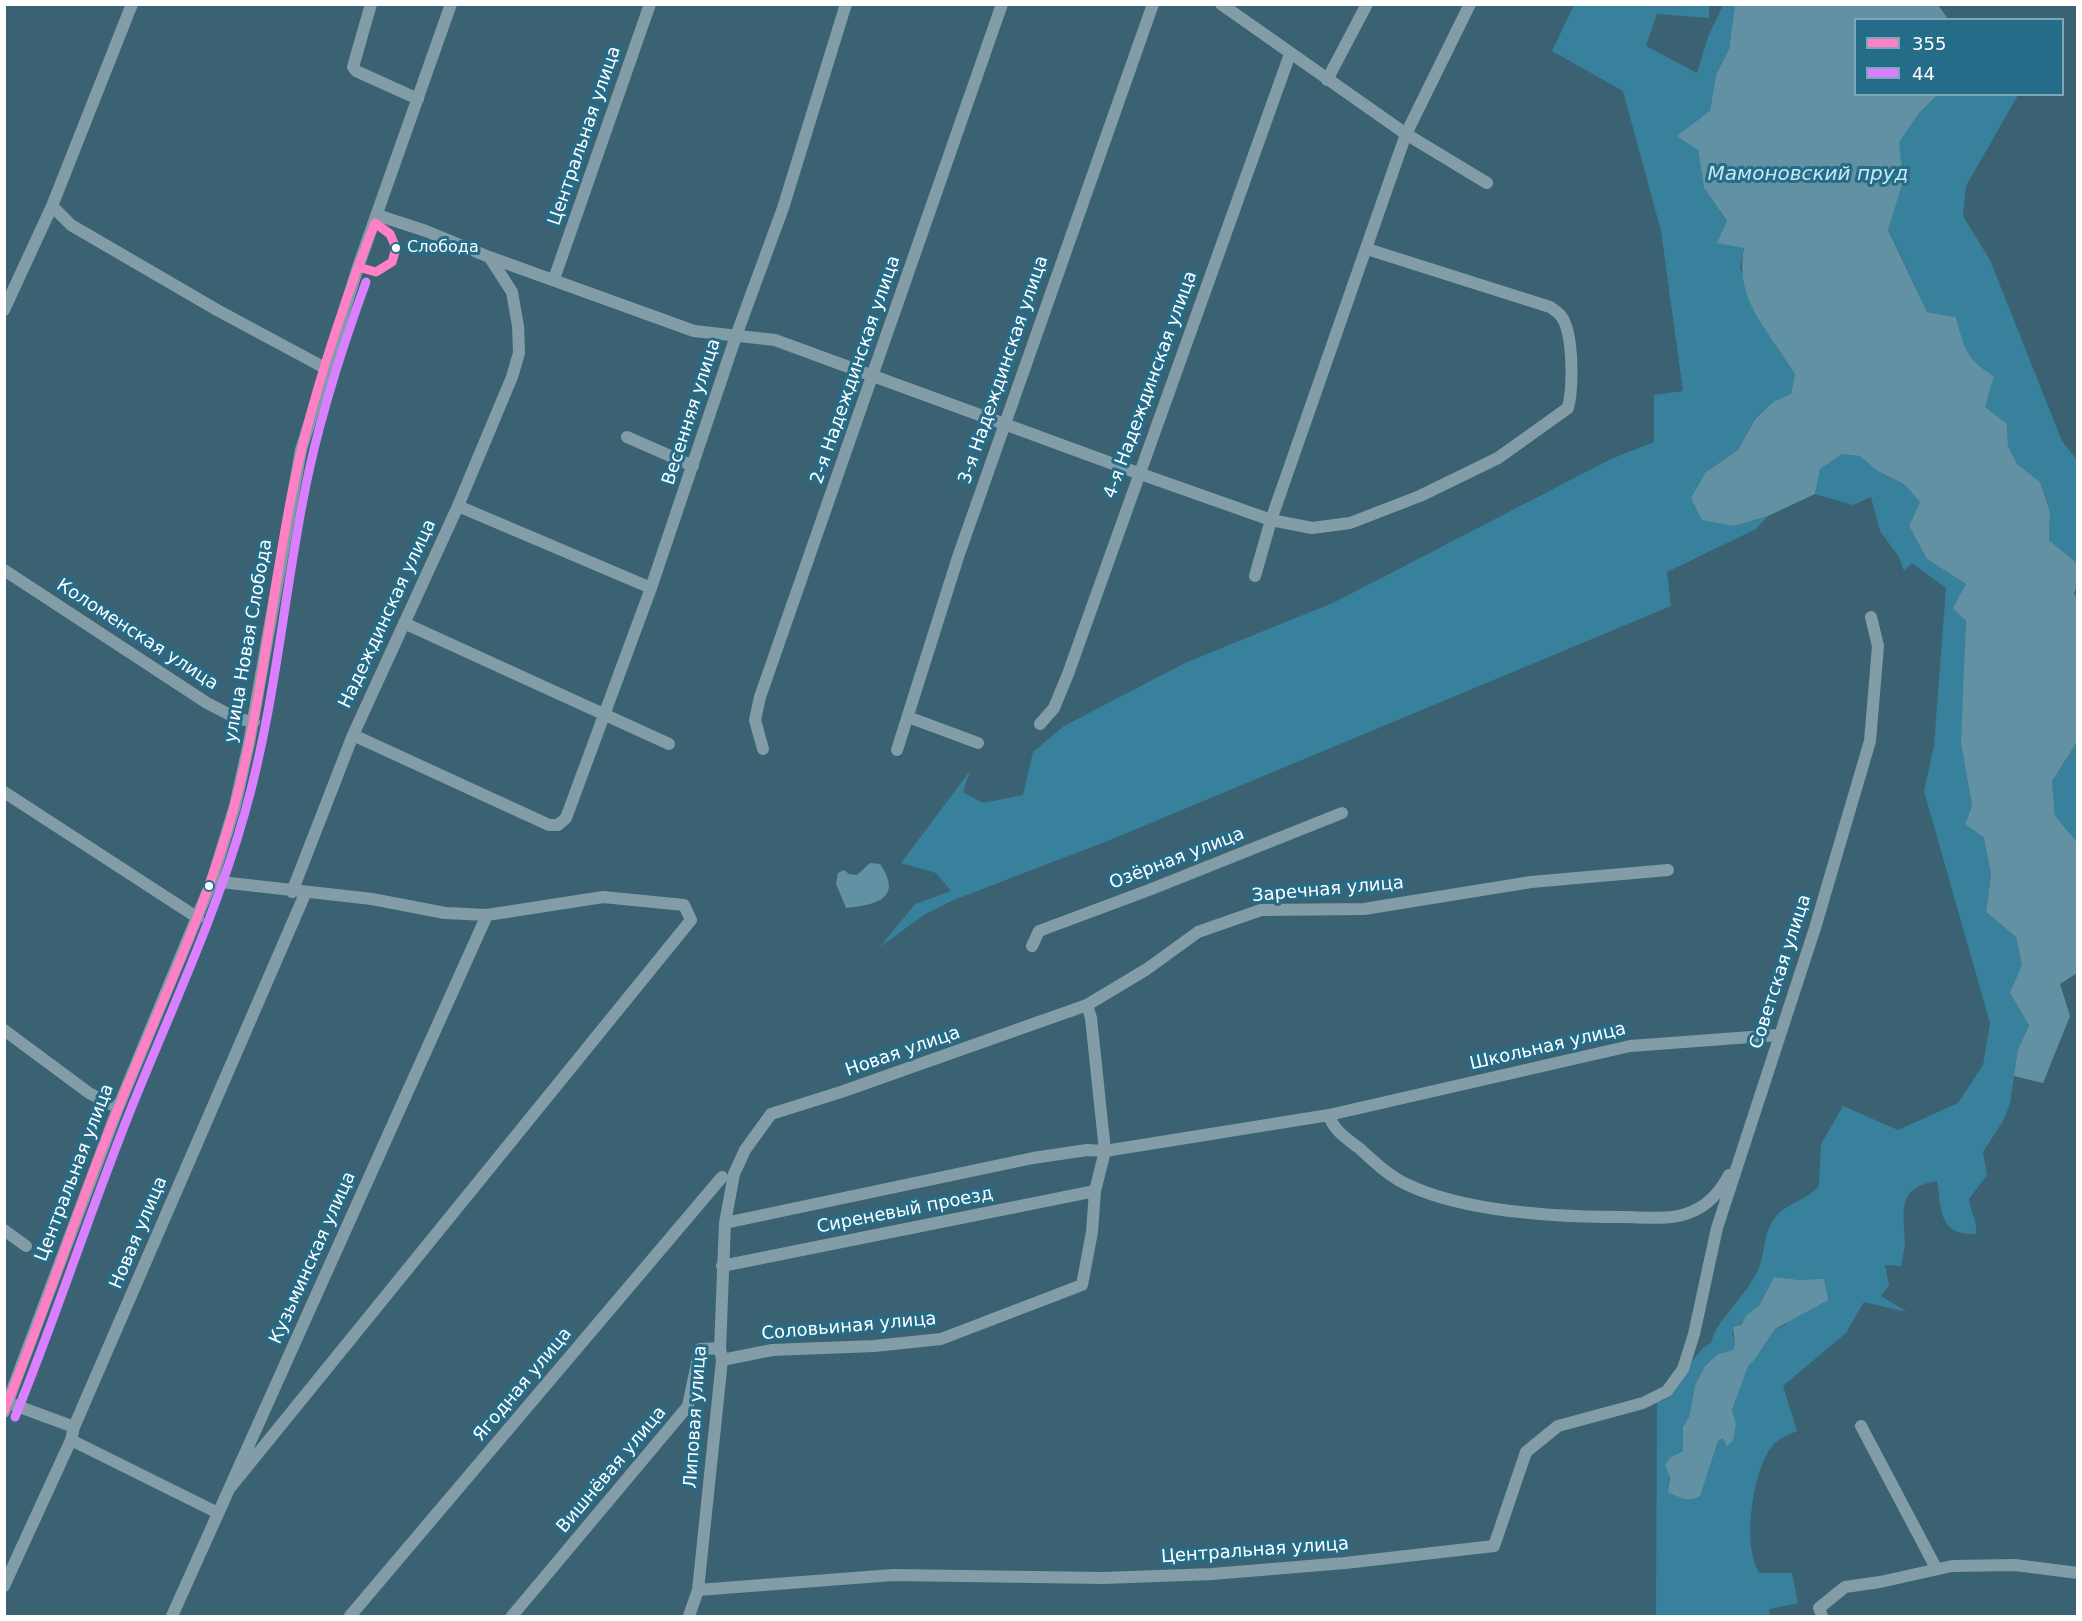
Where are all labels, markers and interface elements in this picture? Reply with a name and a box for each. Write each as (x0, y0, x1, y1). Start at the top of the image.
legend (1854, 18, 2064, 96)
text: 355 (1912, 33, 1946, 54)
street label: Центральная улица (544, 43, 626, 229)
text: 44 (1912, 63, 1935, 84)
water label: Мамоновский пруд (1708, 163, 1908, 187)
place label: Слобода (407, 238, 479, 258)
marker: Слобода (390, 242, 402, 254)
street label: 2-я Надеждинская улица (807, 253, 905, 487)
street label: 3-я Надеждинская улица (955, 253, 1053, 487)
street label: 4-я Надеждинская улица (1100, 268, 1202, 502)
street label: Весенняя улица (658, 336, 726, 488)
street label: Надеждинская улица (335, 516, 441, 712)
street label: улица Новая Слобода (220, 538, 278, 744)
street label: Коломенская улица (52, 575, 222, 695)
street label: Озёрная улица (1107, 823, 1247, 895)
street label: Заречная улица (1251, 873, 1405, 907)
unlabelled marker (203, 880, 215, 892)
street label: Советская улица (1746, 892, 1816, 1052)
street label: Школьная улица (1468, 1019, 1628, 1075)
street label: Новая улица (843, 1022, 963, 1082)
street label: Центральная улица (31, 1081, 119, 1265)
street label: Кузьминская улица (265, 1169, 361, 1347)
street label: Новая улица (106, 1174, 172, 1292)
street label: Сиреневый проезд (815, 1183, 995, 1239)
street label: Соловьиная улица (761, 1309, 937, 1345)
street label: Ягодная улица (469, 1324, 577, 1446)
street label: Липовая улица (680, 1345, 712, 1489)
street label: Вишнёвая улица (553, 1402, 671, 1538)
street label: Центральная улица (1160, 1534, 1350, 1568)

